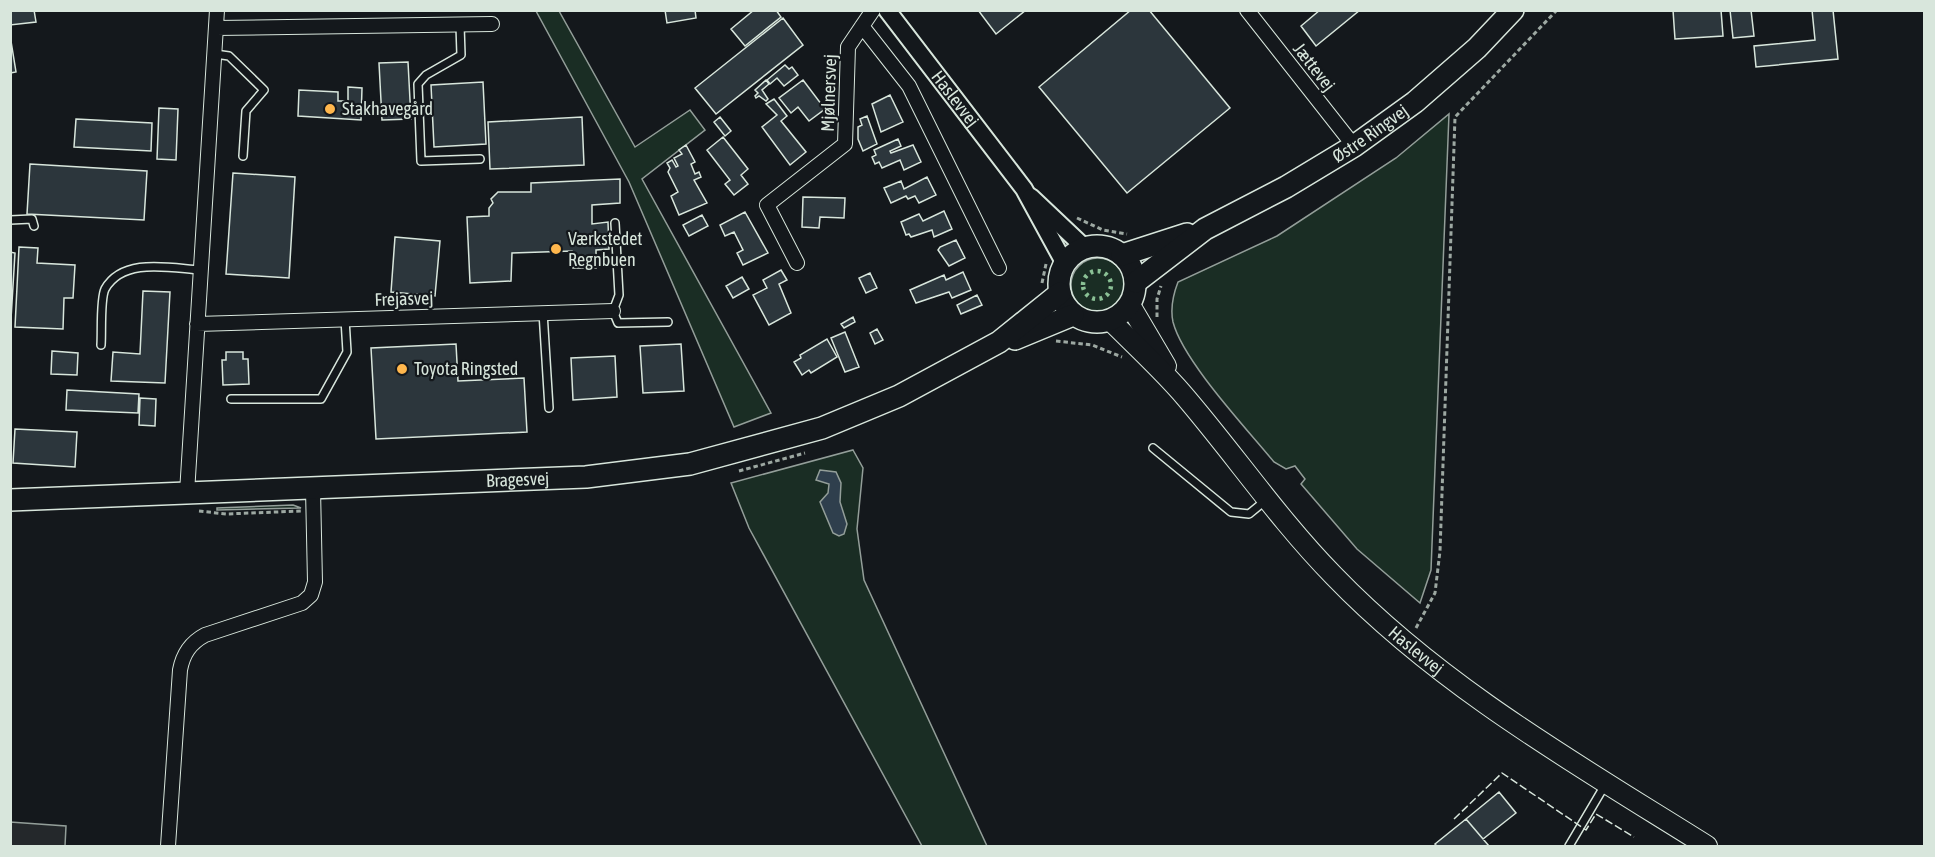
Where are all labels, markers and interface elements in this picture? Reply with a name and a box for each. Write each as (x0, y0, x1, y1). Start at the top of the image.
street label: Jættevej (1289, 38, 1340, 95)
street label: Mjølnersvej (817, 54, 840, 132)
street label: Haslevvej (927, 67, 983, 131)
place label: Stakhavegård (342, 98, 433, 119)
street label: Østre Ringvej (1328, 100, 1412, 167)
marker: Stakhavegård (323, 102, 337, 116)
place label: Værkstedet Regnbuen (568, 228, 643, 270)
marker: Værkstedet Regnbuen (549, 242, 563, 256)
street label: Frejasvej (374, 287, 434, 310)
place label: Toyota Ringsted (414, 358, 518, 379)
marker: Toyota Ringsted (395, 362, 409, 376)
street label: Bragesvej (485, 467, 550, 491)
street label: Haslevvej (1384, 622, 1448, 679)

